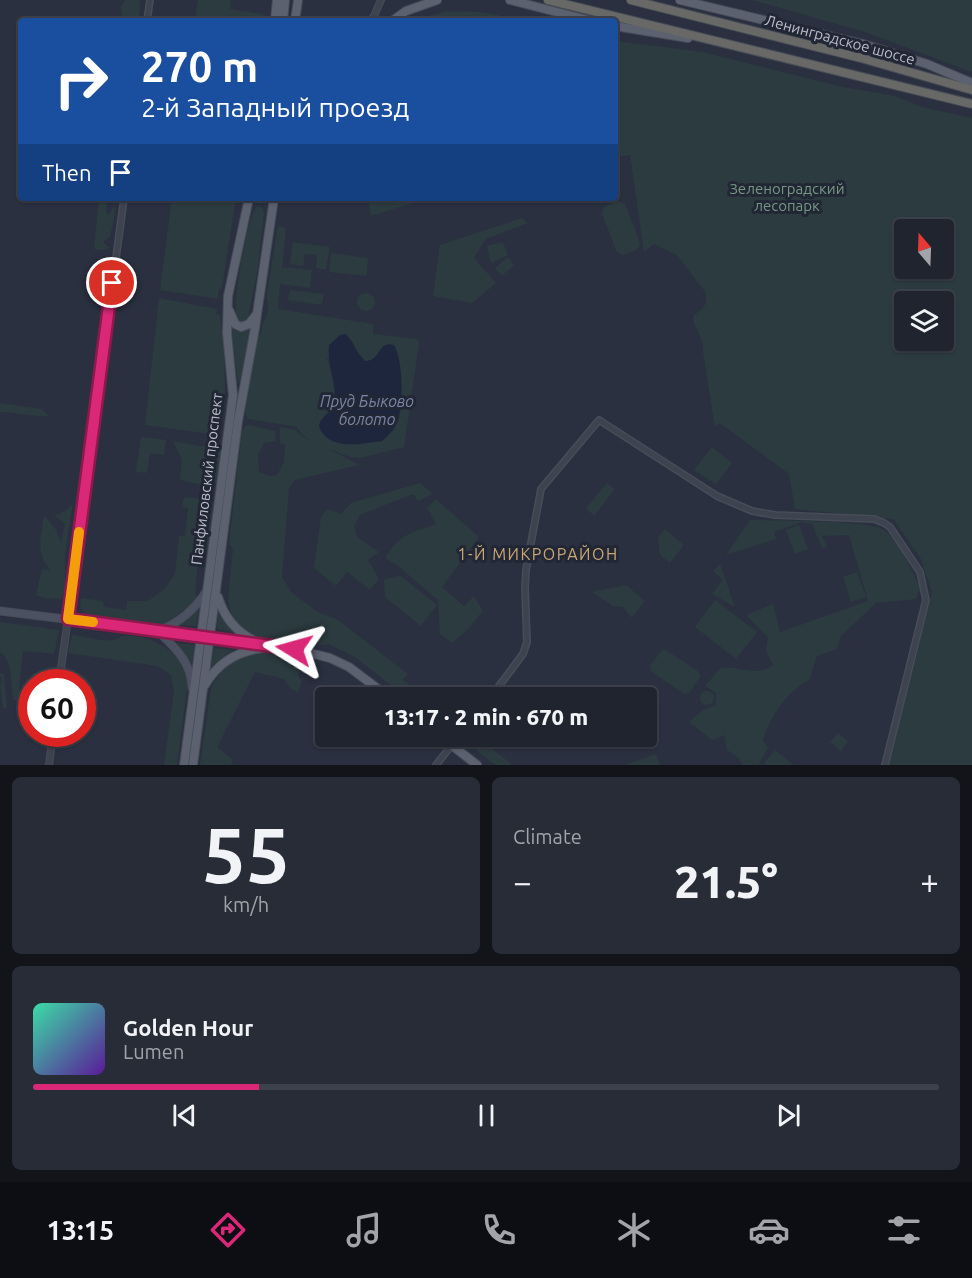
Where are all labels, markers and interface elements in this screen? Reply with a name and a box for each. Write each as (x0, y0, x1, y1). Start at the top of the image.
street label: Ленинградское шоссе (763, 11, 917, 68)
icon: right (42, 42, 120, 120)
text: 270 m (141, 43, 258, 90)
text: 2-й Западный проезд (141, 92, 409, 122)
icon: arrive (104, 156, 137, 189)
text: Then (42, 160, 92, 185)
park label: Зеленоградский лесопарк (729, 180, 845, 214)
north arrow (894, 219, 954, 279)
map controls (894, 219, 954, 351)
pin (86, 257, 137, 308)
icon: arrive (95, 266, 128, 299)
button: layers (894, 291, 954, 351)
street label: Панфиловский проспект (188, 392, 226, 566)
water label: Пруд Быково болото (320, 392, 414, 428)
district label: 1-Й МИКРОРАЙОН (457, 544, 619, 563)
position arrow (262, 617, 326, 681)
speed limit sign: 60 (18, 669, 96, 747)
text: 13:17 · 2 min · 670 m (384, 704, 588, 729)
text: 55 (202, 810, 290, 898)
text: Climate (513, 825, 582, 848)
text: 21.5° (674, 856, 778, 907)
text: − (513, 863, 532, 900)
text: + (920, 863, 939, 900)
text: km/h (223, 893, 269, 916)
text: Golden Hour (123, 1015, 253, 1040)
text: Lumen (123, 1040, 184, 1063)
icon: previous (168, 1099, 201, 1132)
icon: pause (470, 1099, 503, 1132)
icon: next (772, 1099, 805, 1132)
icon: directions (207, 1209, 249, 1251)
icon: music (343, 1209, 385, 1251)
icon: phone (478, 1209, 520, 1251)
icon: climate (613, 1209, 655, 1251)
icon: car (748, 1209, 790, 1251)
icon: filters (883, 1209, 925, 1251)
text: 13:15 (47, 1215, 114, 1245)

